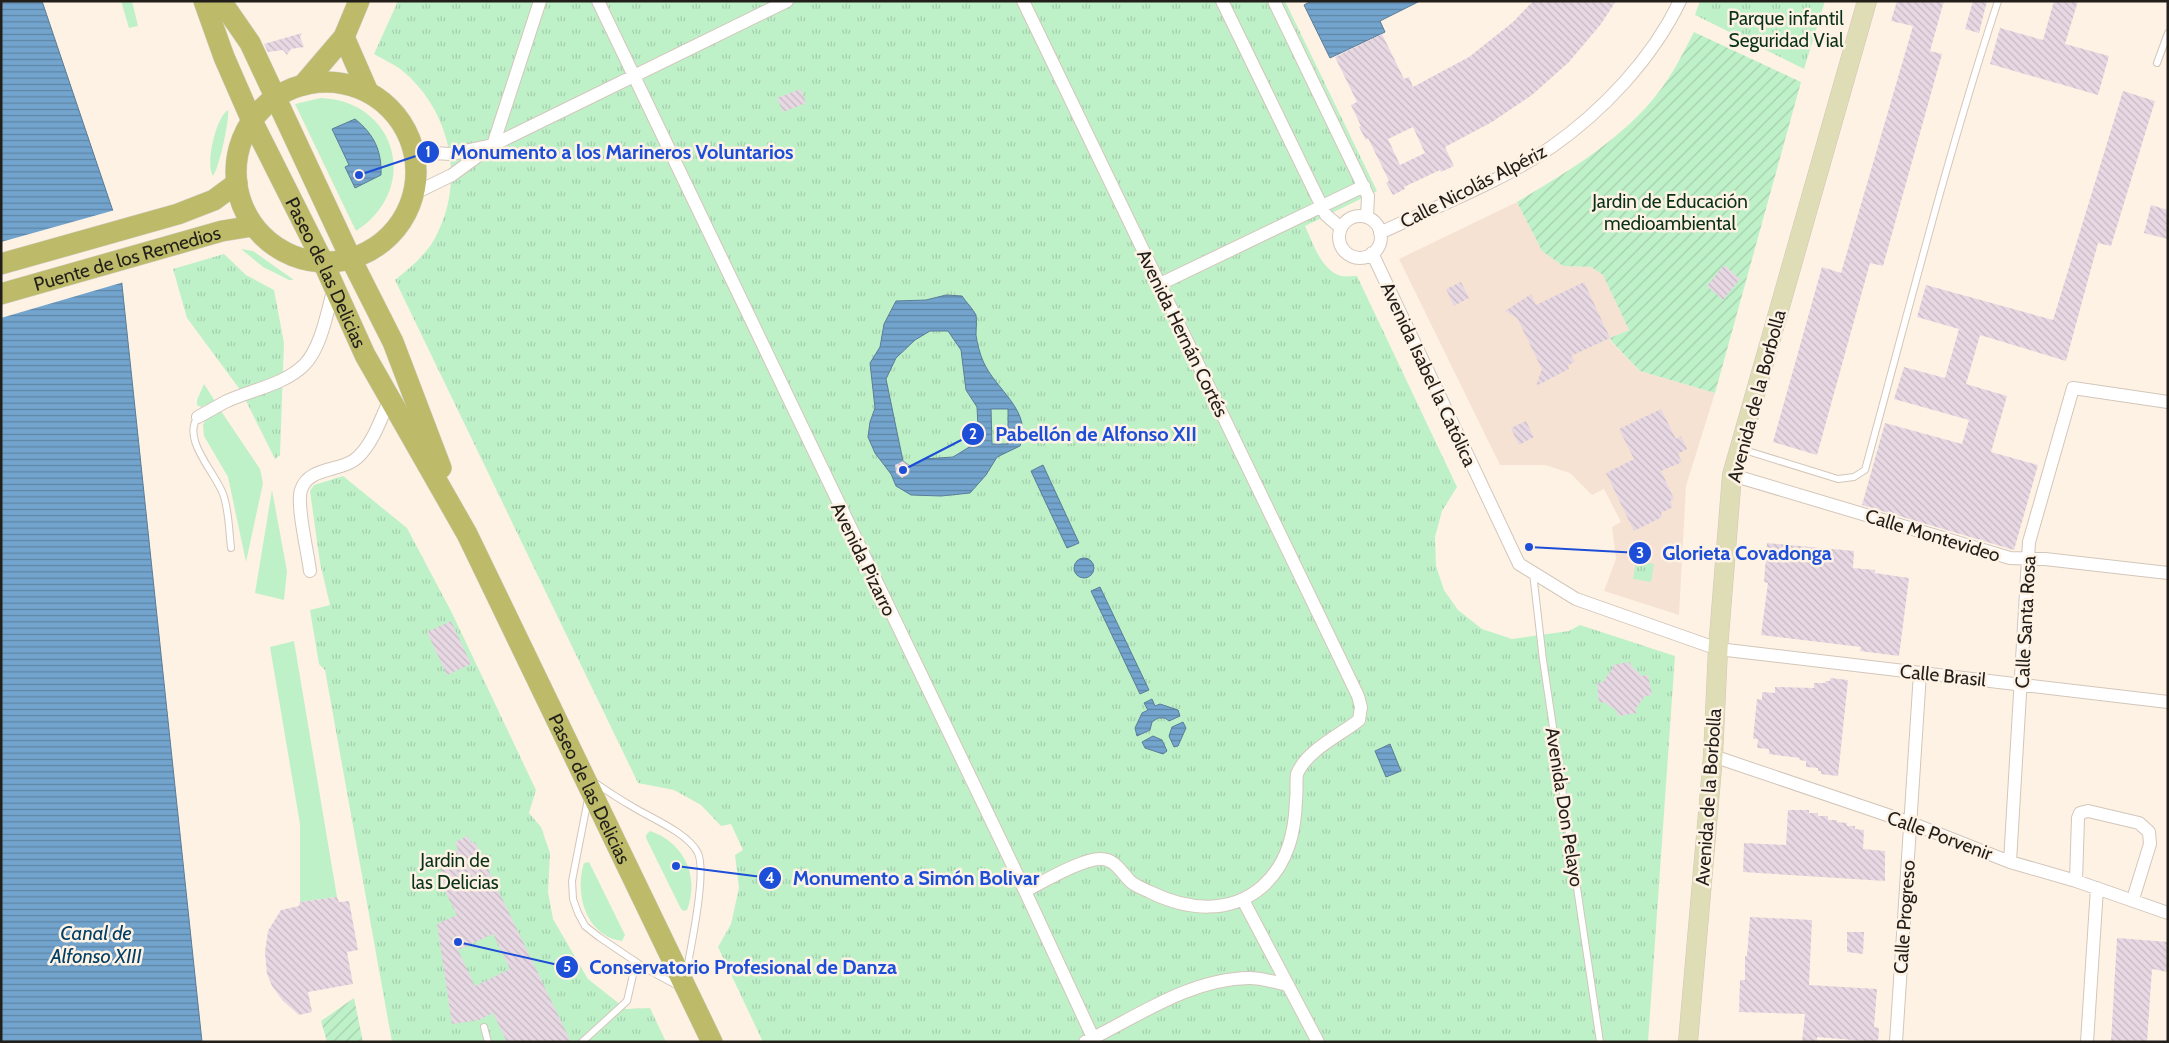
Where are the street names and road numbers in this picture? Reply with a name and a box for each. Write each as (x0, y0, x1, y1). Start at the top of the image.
street label: Calle Nicolás Alpériz (1396, 140, 1550, 233)
street label: Paseo de las Delicias (280, 193, 371, 352)
street label: Puente de los Remedios (31, 221, 223, 296)
street label: Avenida Hernán Cortés (1132, 246, 1233, 421)
street label: Avenida Isabel la Católica (1376, 278, 1481, 470)
street label: Avenida de la Borbolla (1722, 307, 1791, 485)
street label: Avenida Pizarro (826, 499, 901, 620)
street label: Calle Montevideo (1863, 504, 2003, 567)
street label: Calle Santa Rosa (2011, 555, 2040, 689)
street label: Calle Brasil (1899, 660, 1988, 691)
street label: Avenida de la Borbolla (1691, 708, 1726, 887)
street label: Paseo de las Delicias (543, 710, 635, 868)
street label: Avenida Don Pelayo (1541, 726, 1588, 888)
street label: Calle Porvenir (1884, 806, 1996, 865)
street label: Calle Progreso (1889, 859, 1920, 975)

